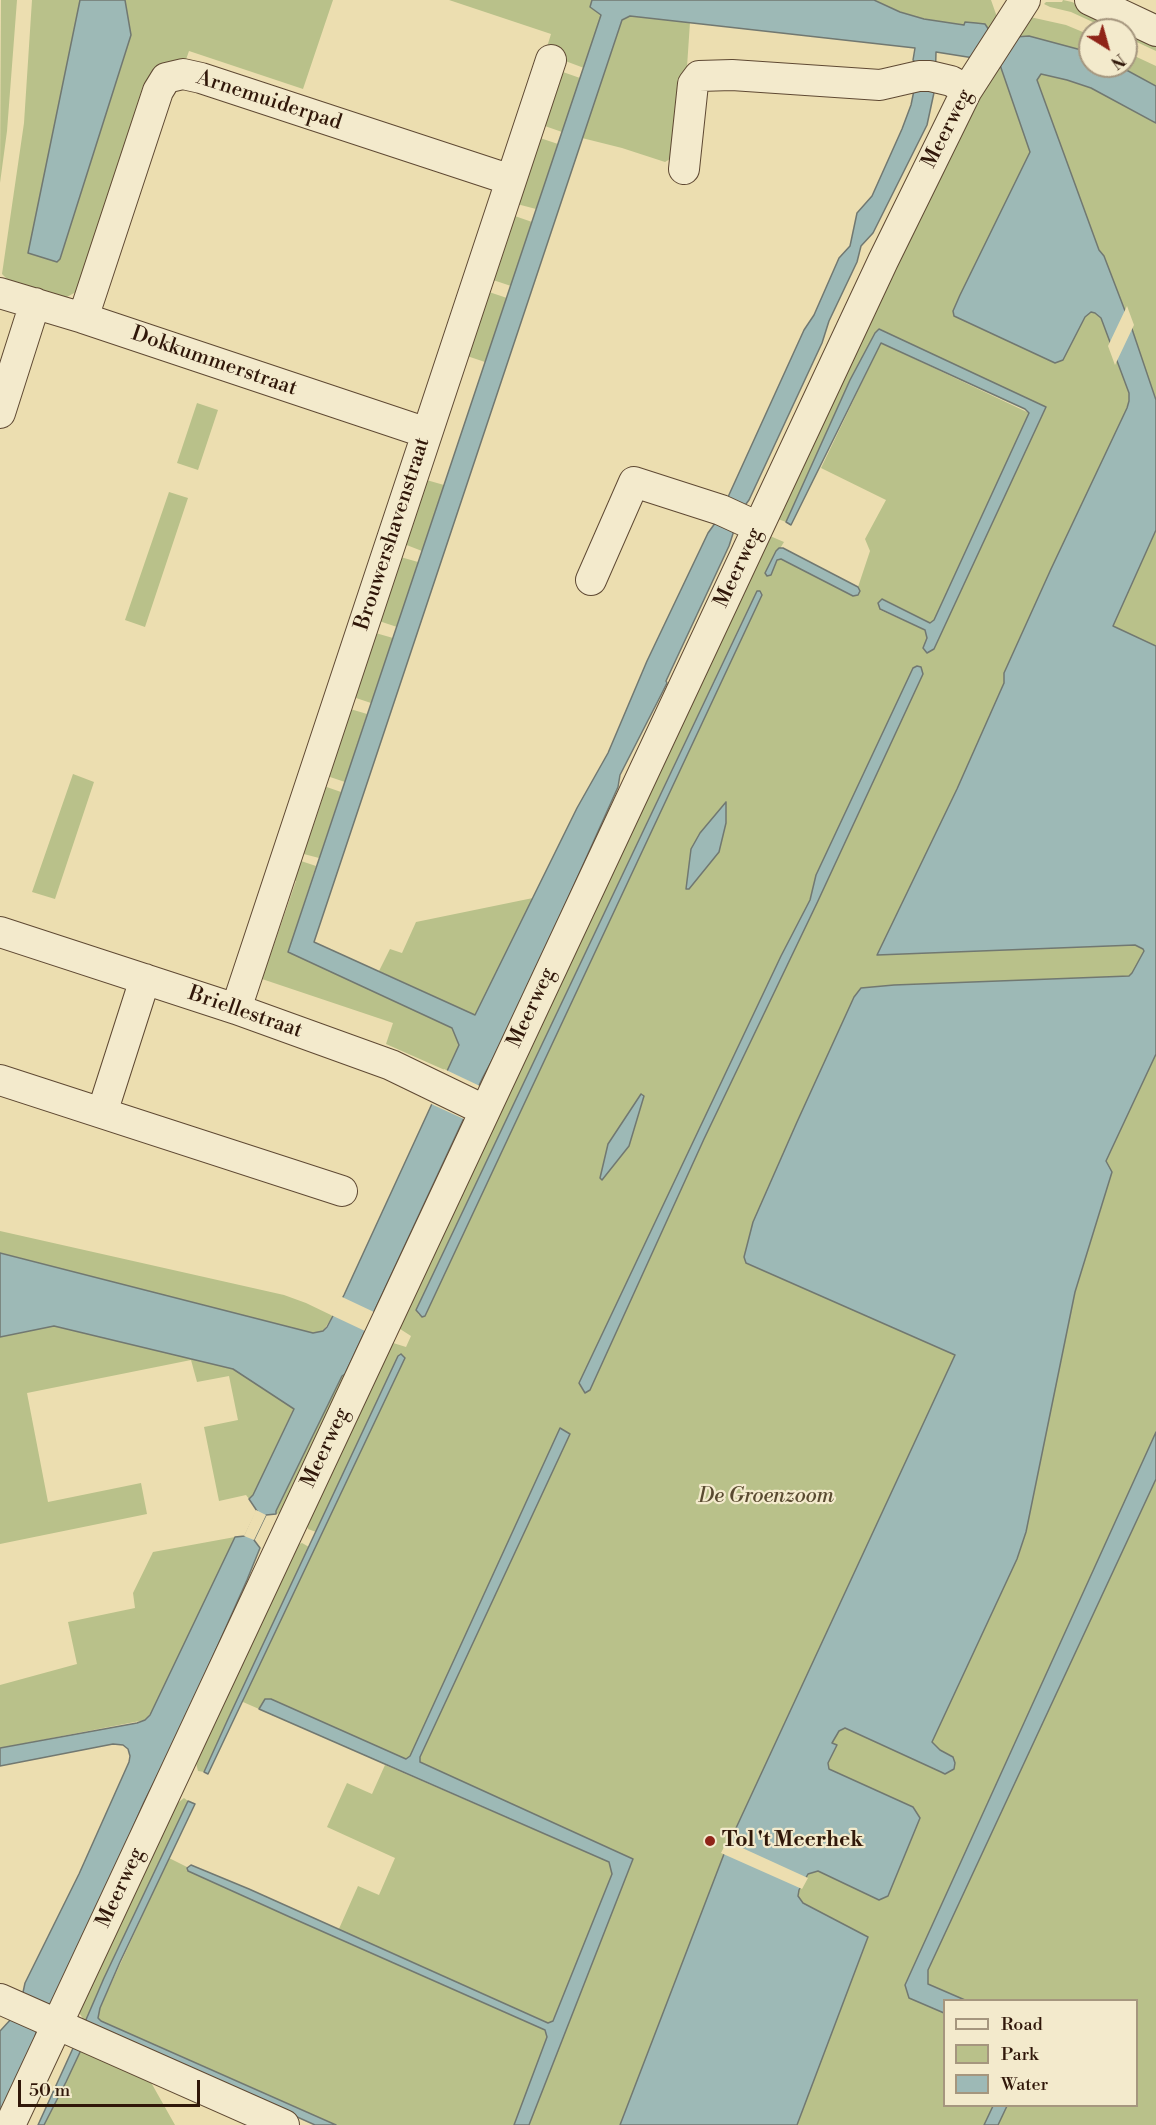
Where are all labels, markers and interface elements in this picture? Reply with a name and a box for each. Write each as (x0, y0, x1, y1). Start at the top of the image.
north arrow (1078, 18, 1138, 78)
text: N (1107, 49, 1129, 73)
street label: Arnemuiderpad (193, 66, 345, 136)
street label: Meerweg (917, 85, 979, 173)
street label: Dokkummerstraat (128, 322, 300, 402)
street label: Brouwershavenstraat (350, 434, 436, 634)
street label: Meerweg (710, 524, 768, 612)
street label: Meerweg (503, 964, 561, 1052)
street label: Briellestraat (184, 982, 306, 1044)
street label: Meerweg (297, 1404, 355, 1492)
park label: De Groenzoom (698, 1484, 834, 1510)
place label: Tol 't Meerhek (722, 1828, 863, 1854)
marker: Tol 't Meerhek (703, 1834, 717, 1848)
street label: Meerweg (92, 1844, 150, 1932)
legend (943, 1999, 1138, 2107)
text: Road (1001, 2013, 1043, 2036)
text: Park (1001, 2043, 1038, 2066)
scale bar (21, 2068, 202, 2106)
text: Water (1001, 2073, 1048, 2096)
text: 50 m (29, 2079, 70, 2102)

